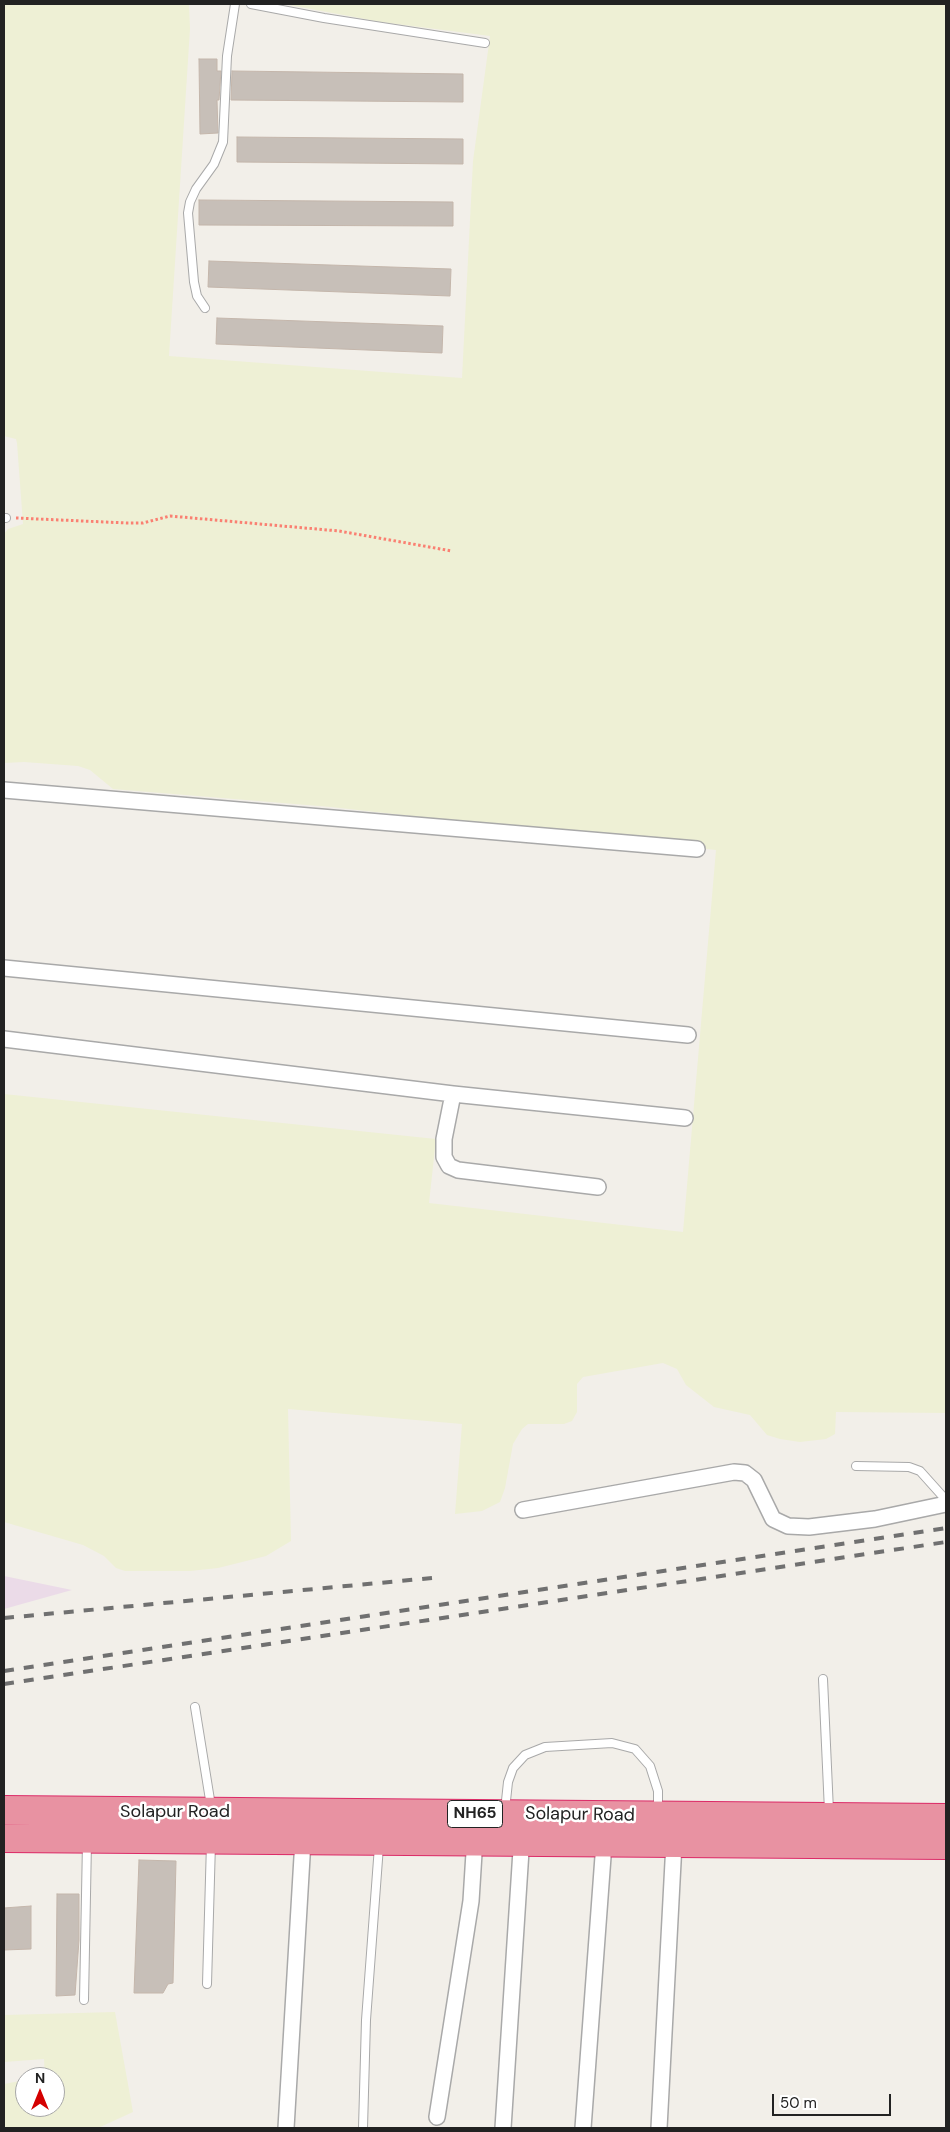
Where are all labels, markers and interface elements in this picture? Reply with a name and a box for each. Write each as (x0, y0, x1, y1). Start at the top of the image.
road number: NH65 (448, 1800, 502, 1828)
street label: Solapur Road (120, 1801, 230, 1823)
street label: Solapur Road (525, 1803, 635, 1827)
north arrow (15, 2067, 65, 2117)
text: N (35, 2069, 45, 2087)
scale bar (775, 2084, 894, 2116)
text: 50 m (780, 2093, 817, 2113)

